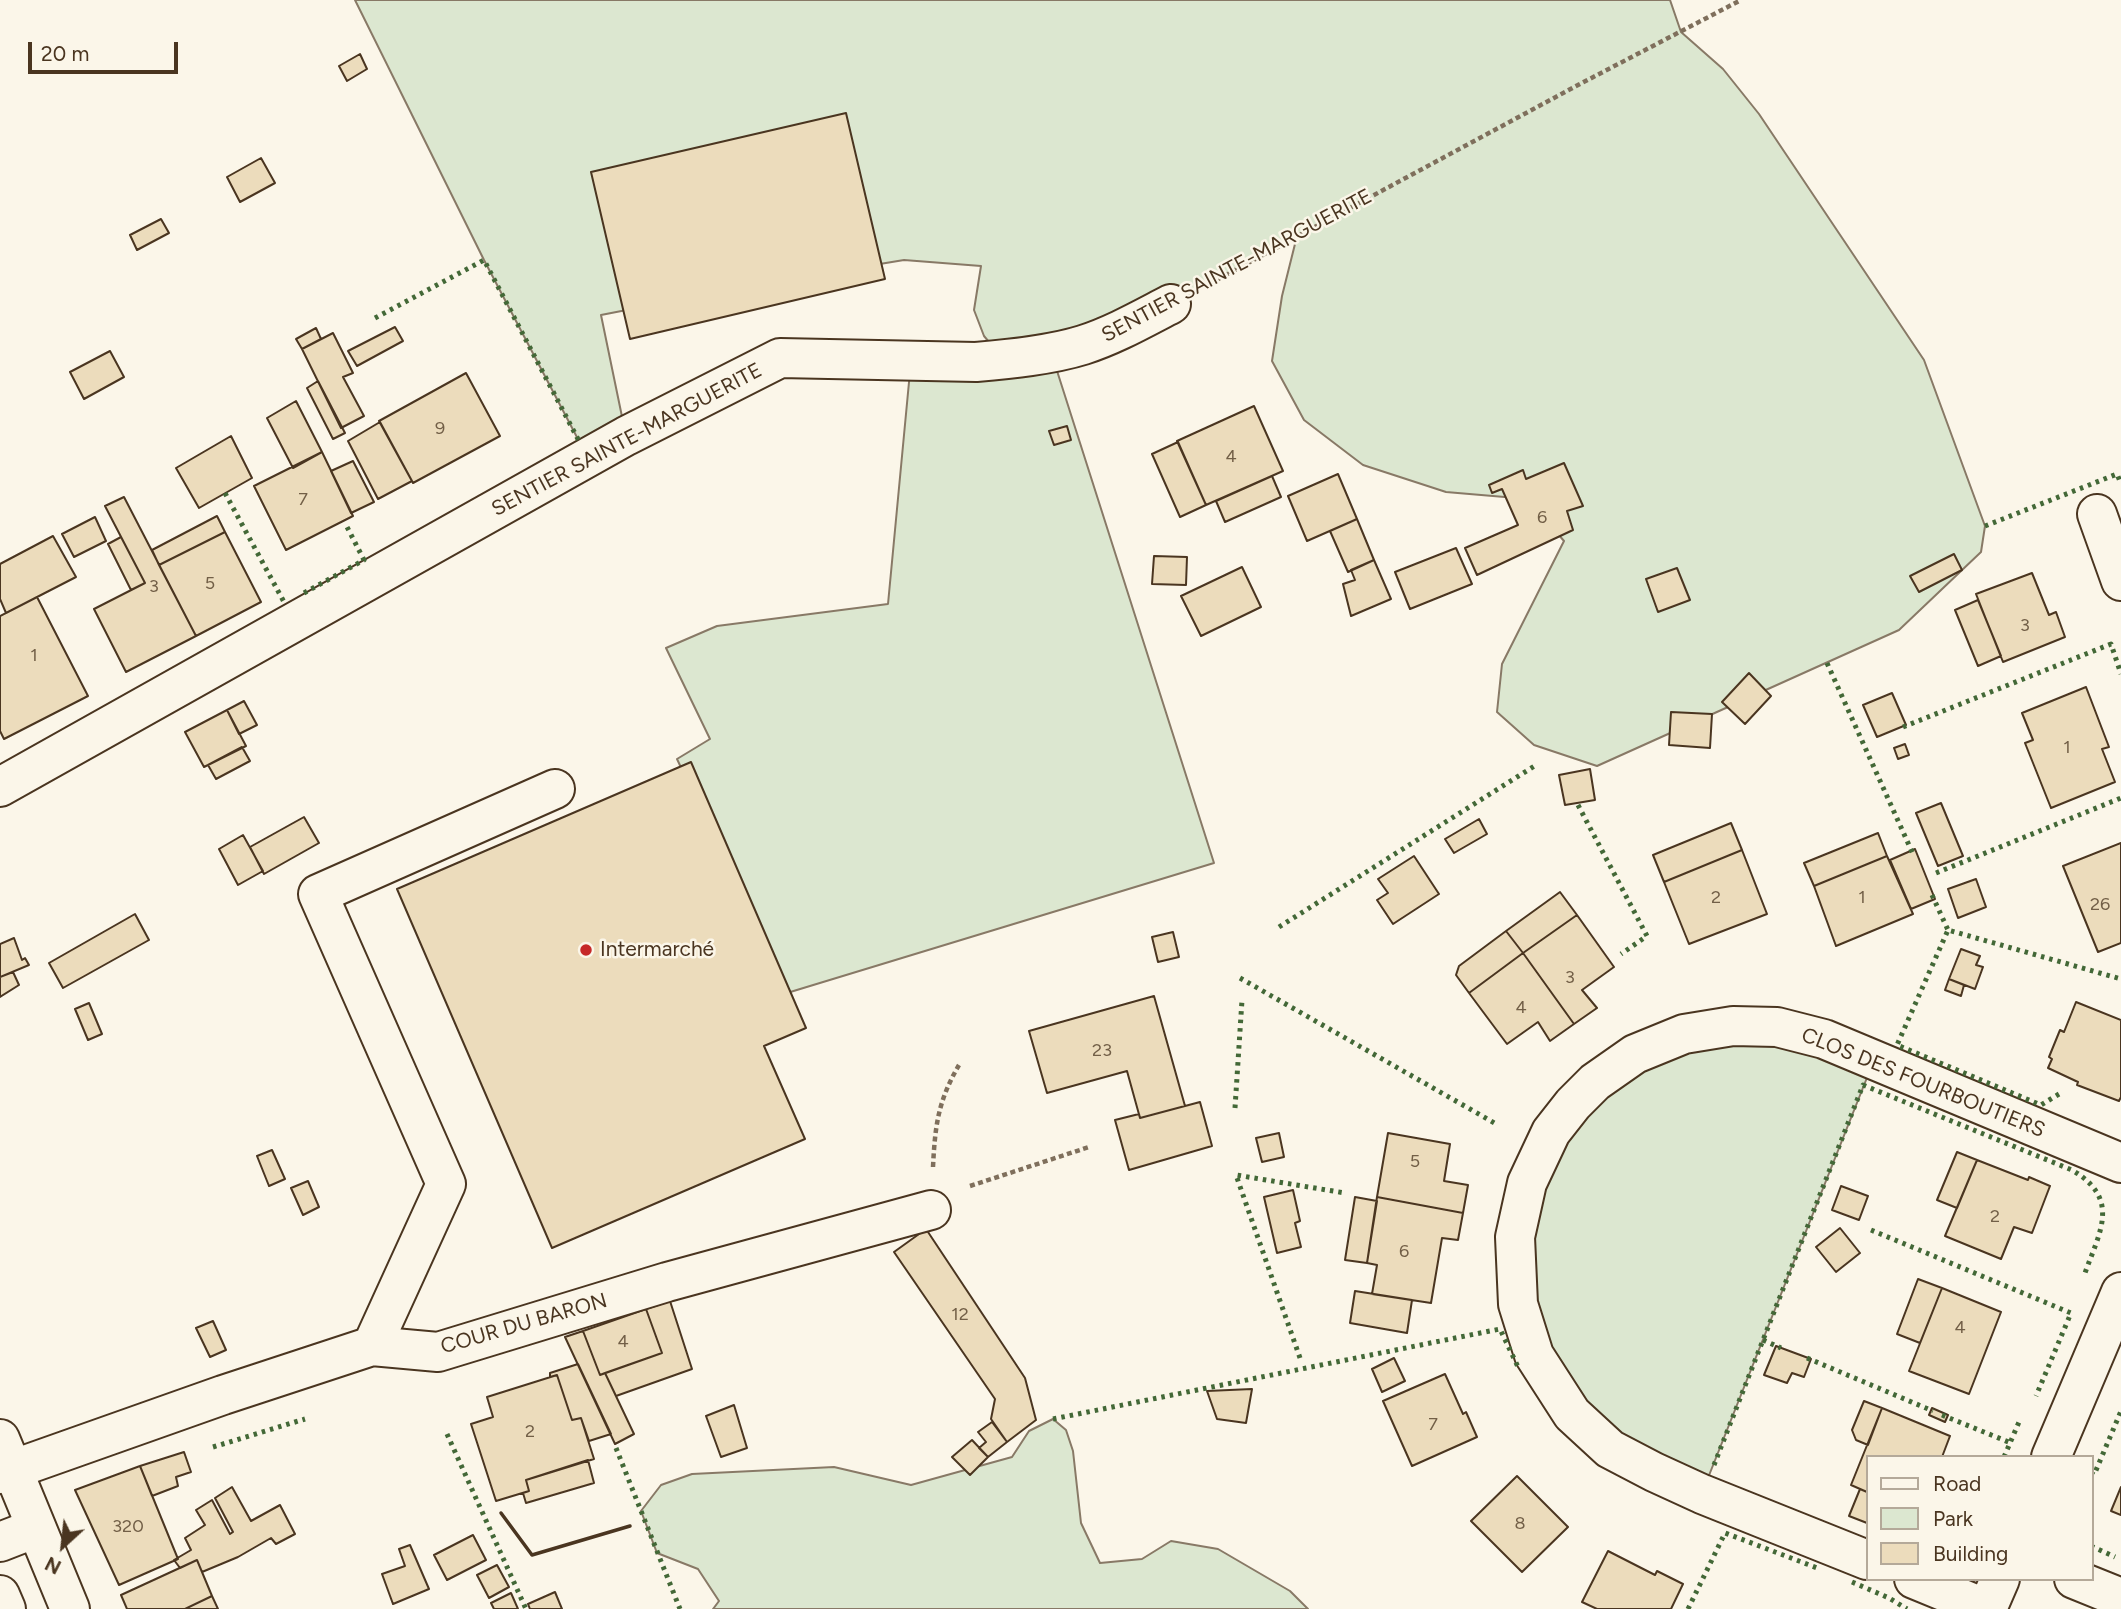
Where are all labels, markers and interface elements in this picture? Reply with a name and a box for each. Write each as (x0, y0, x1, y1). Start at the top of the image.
scale bar (32, 28, 182, 72)
text: 20 m (41, 41, 89, 66)
street label: SENTIER SAINTE-MARGUERITE (1097, 184, 1377, 348)
street label: SENTIER SAINTE-MARGUERITE (487, 358, 767, 522)
house number: 9 (435, 418, 445, 440)
house number: 4 (1225, 446, 1237, 468)
house number: 7 (298, 489, 308, 511)
house number: 6 (1537, 507, 1547, 529)
house number: 5 (205, 573, 215, 595)
house number: 3 (149, 576, 159, 598)
house number: 3 (2020, 615, 2030, 637)
house number: 1 (30, 645, 38, 667)
house number: 1 (2063, 737, 2071, 759)
house number: 2 (1711, 887, 1721, 909)
house number: 1 (1858, 887, 1866, 909)
house number: 26 (2090, 894, 2110, 916)
place label: Intermarché (600, 937, 714, 963)
marker: Intermarché (578, 942, 594, 958)
house number: 3 (1565, 967, 1575, 989)
house number: 4 (1515, 997, 1527, 1019)
street label: CLOS DES FOURBOUTIERS (1798, 1023, 2048, 1143)
house number: 23 (1092, 1040, 1112, 1062)
house number: 5 (1410, 1151, 1420, 1173)
house number: 2 (1990, 1206, 2000, 1228)
house number: 6 (1399, 1241, 1409, 1263)
street label: COUR DU BARON (438, 1288, 610, 1360)
house number: 12 (951, 1304, 969, 1326)
house number: 4 (1954, 1317, 1966, 1339)
house number: 4 (617, 1331, 629, 1353)
house number: 7 (1428, 1414, 1438, 1436)
house number: 2 (525, 1421, 535, 1443)
legend (1866, 1455, 2093, 1581)
text: Road (1933, 1471, 1981, 1496)
text: Park (1933, 1506, 1973, 1531)
north arrow (28, 1511, 98, 1581)
house number: 8 (1514, 1513, 1526, 1535)
house number: 320 (112, 1516, 144, 1538)
text: Building (1933, 1541, 2008, 1566)
text: N (41, 1552, 65, 1579)

